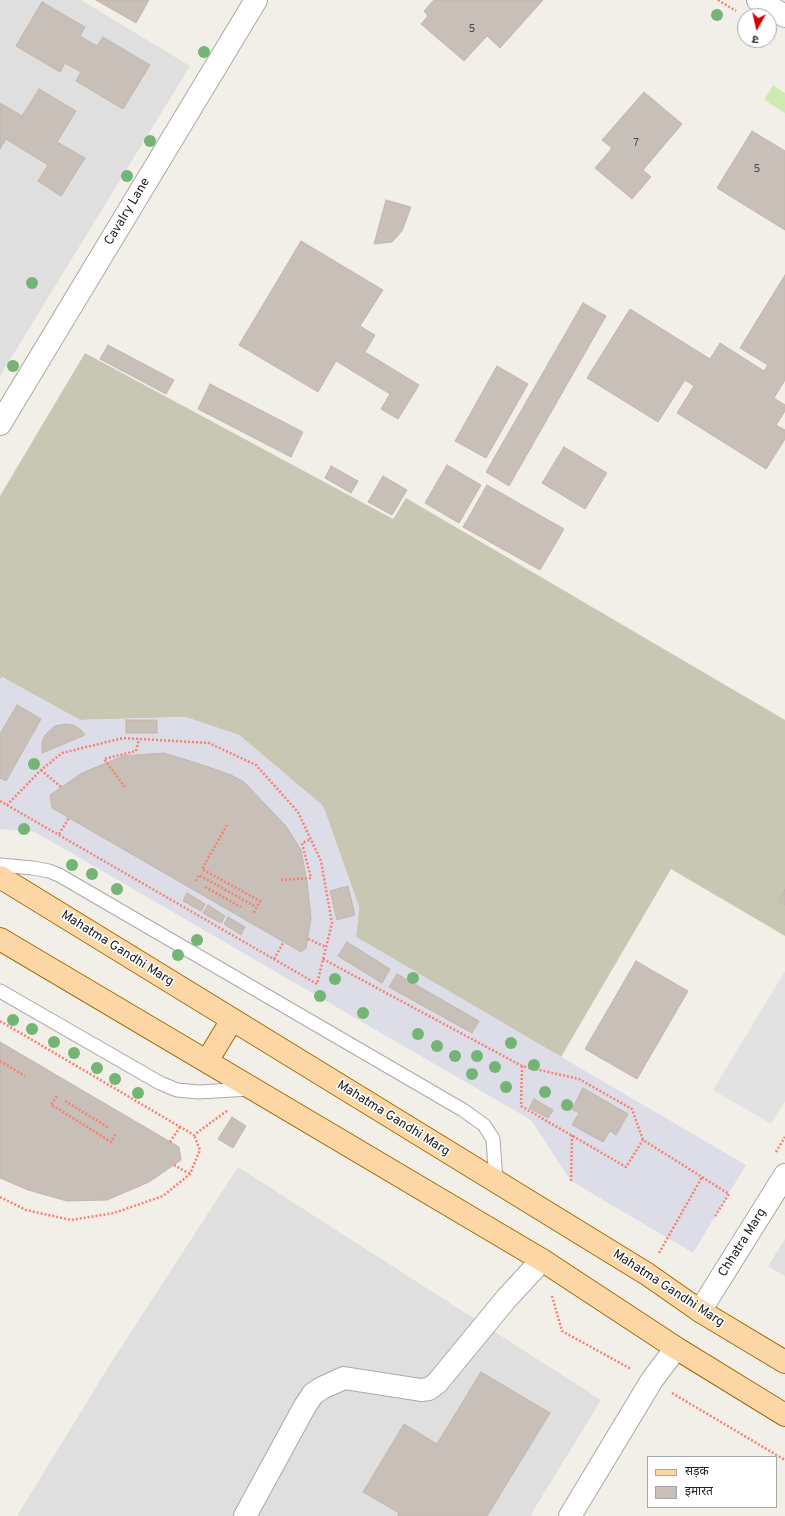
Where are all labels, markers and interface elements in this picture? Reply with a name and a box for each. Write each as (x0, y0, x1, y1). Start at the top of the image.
north arrow (737, 8, 777, 48)
house number: 5 (469, 23, 475, 37)
text: उ (751, 32, 760, 46)
house number: 7 (633, 137, 639, 151)
house number: 5 (754, 163, 760, 177)
street label: Cavalry Lane (102, 176, 154, 248)
street label: Mahatma Gandhi Marg (58, 908, 176, 990)
street label: Mahatma Gandhi Marg (334, 1078, 452, 1160)
street label: Chhatra Marg (716, 1206, 770, 1280)
street label: Mahatma Gandhi Marg (609, 1247, 727, 1331)
legend (647, 1456, 777, 1508)
text: सड़क (685, 1464, 709, 1480)
text: इमारत (685, 1484, 713, 1500)

